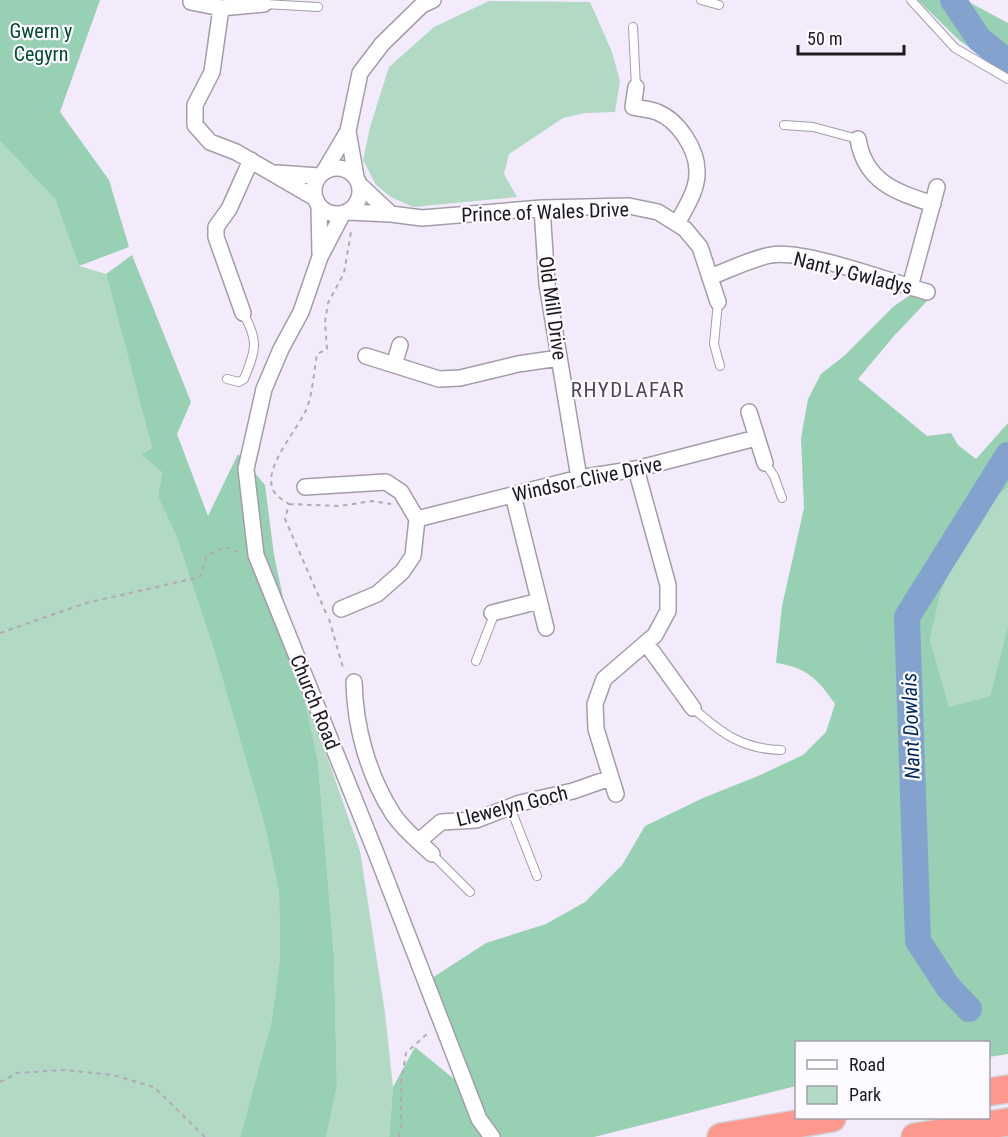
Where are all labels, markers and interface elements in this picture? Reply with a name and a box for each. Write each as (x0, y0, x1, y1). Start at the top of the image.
scale bar (798, 18, 904, 56)
park label: Gwern y Cegyrn (10, 19, 72, 66)
text: 50 m (807, 28, 842, 49)
street label: Prince of Wales Drive (461, 197, 629, 227)
street label: Nant y Gwladys (791, 247, 915, 299)
street label: Old Mill Drive (534, 255, 572, 361)
district label: RHYDLAFAR (571, 378, 685, 402)
street label: Windsor Clive Drive (510, 451, 664, 507)
street label: Church Road (285, 651, 345, 753)
water label: Nant Dowlais (897, 672, 925, 780)
street label: Llewelyn Goch (454, 781, 570, 831)
legend (795, 1041, 990, 1119)
text: Road (849, 1054, 885, 1075)
text: Park (849, 1084, 881, 1105)

